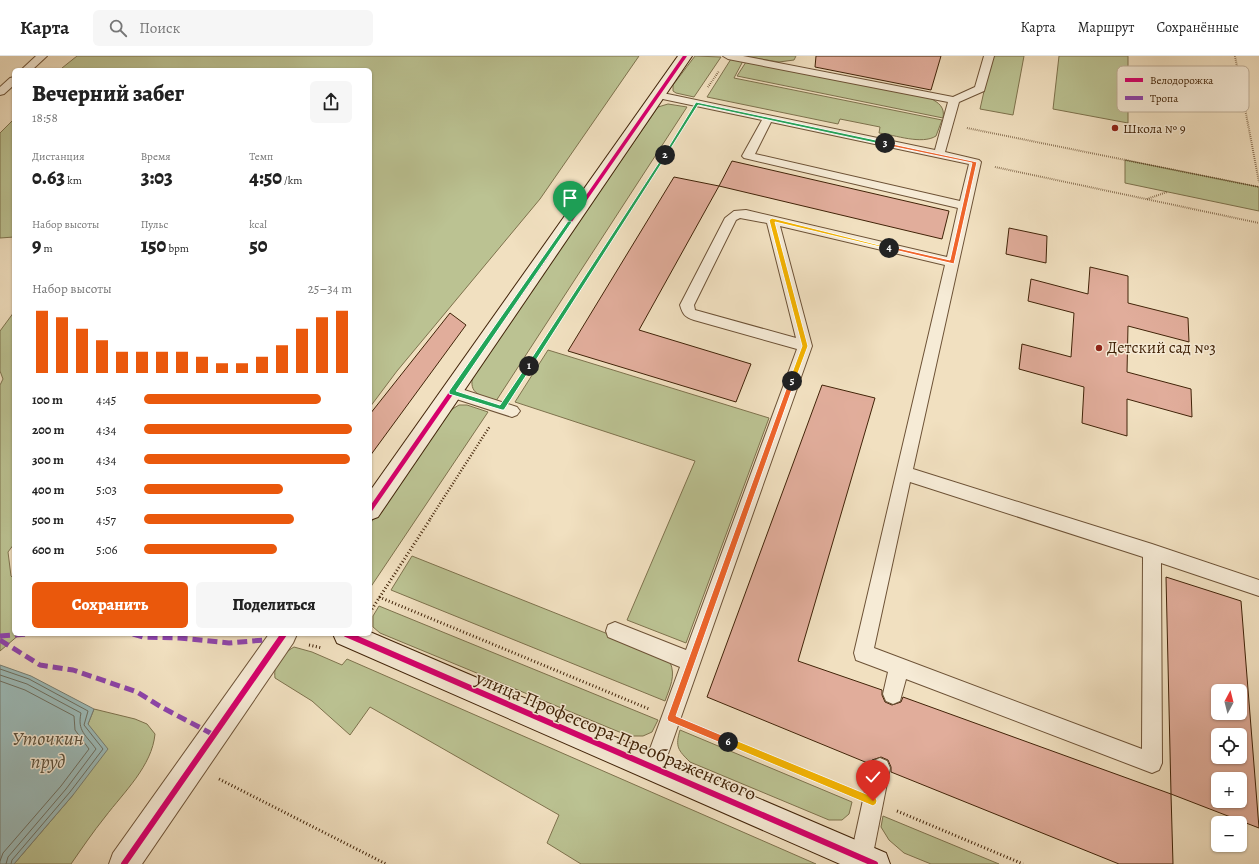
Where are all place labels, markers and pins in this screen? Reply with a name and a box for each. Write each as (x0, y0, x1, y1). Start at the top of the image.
place label: Школа № 9 (1123, 120, 1186, 137)
marker: Школа № 9 (1110, 123, 1120, 133)
pin: 3 (875, 133, 895, 153)
pin: 2 (655, 145, 675, 165)
pin (553, 181, 587, 222)
pin: 4 (879, 238, 899, 258)
place label: Детский сад №3 (1107, 337, 1216, 359)
marker: Детский сад №3 (1094, 343, 1104, 353)
pin: 1 (519, 356, 539, 376)
pin: 5 (782, 371, 802, 391)
pin: 6 (718, 732, 738, 752)
pin (856, 760, 890, 801)

